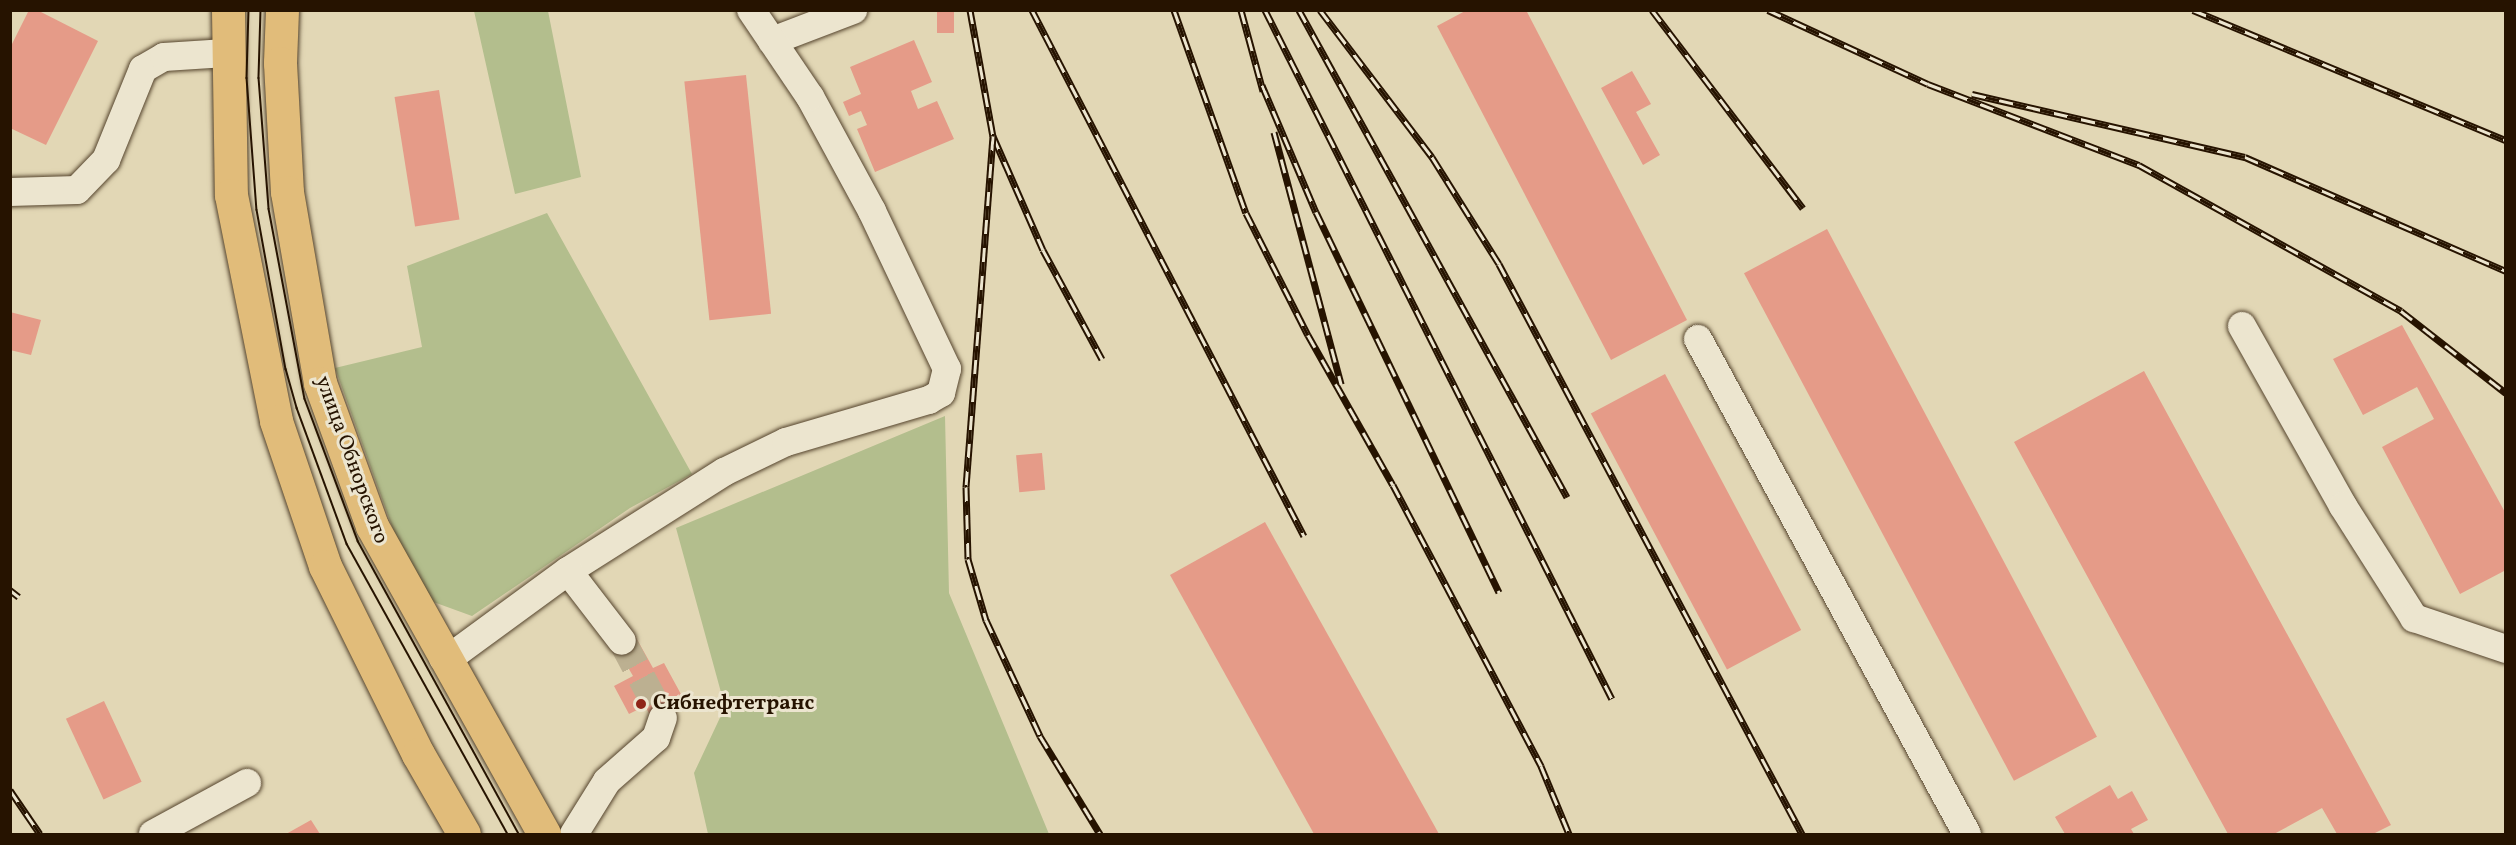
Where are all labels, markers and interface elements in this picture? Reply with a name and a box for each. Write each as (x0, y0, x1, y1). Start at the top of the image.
street label: улица Обнорского (309, 373, 393, 547)
place label: Сибнефтетранс (653, 691, 814, 717)
marker: Сибнефтетранс (634, 697, 648, 711)

